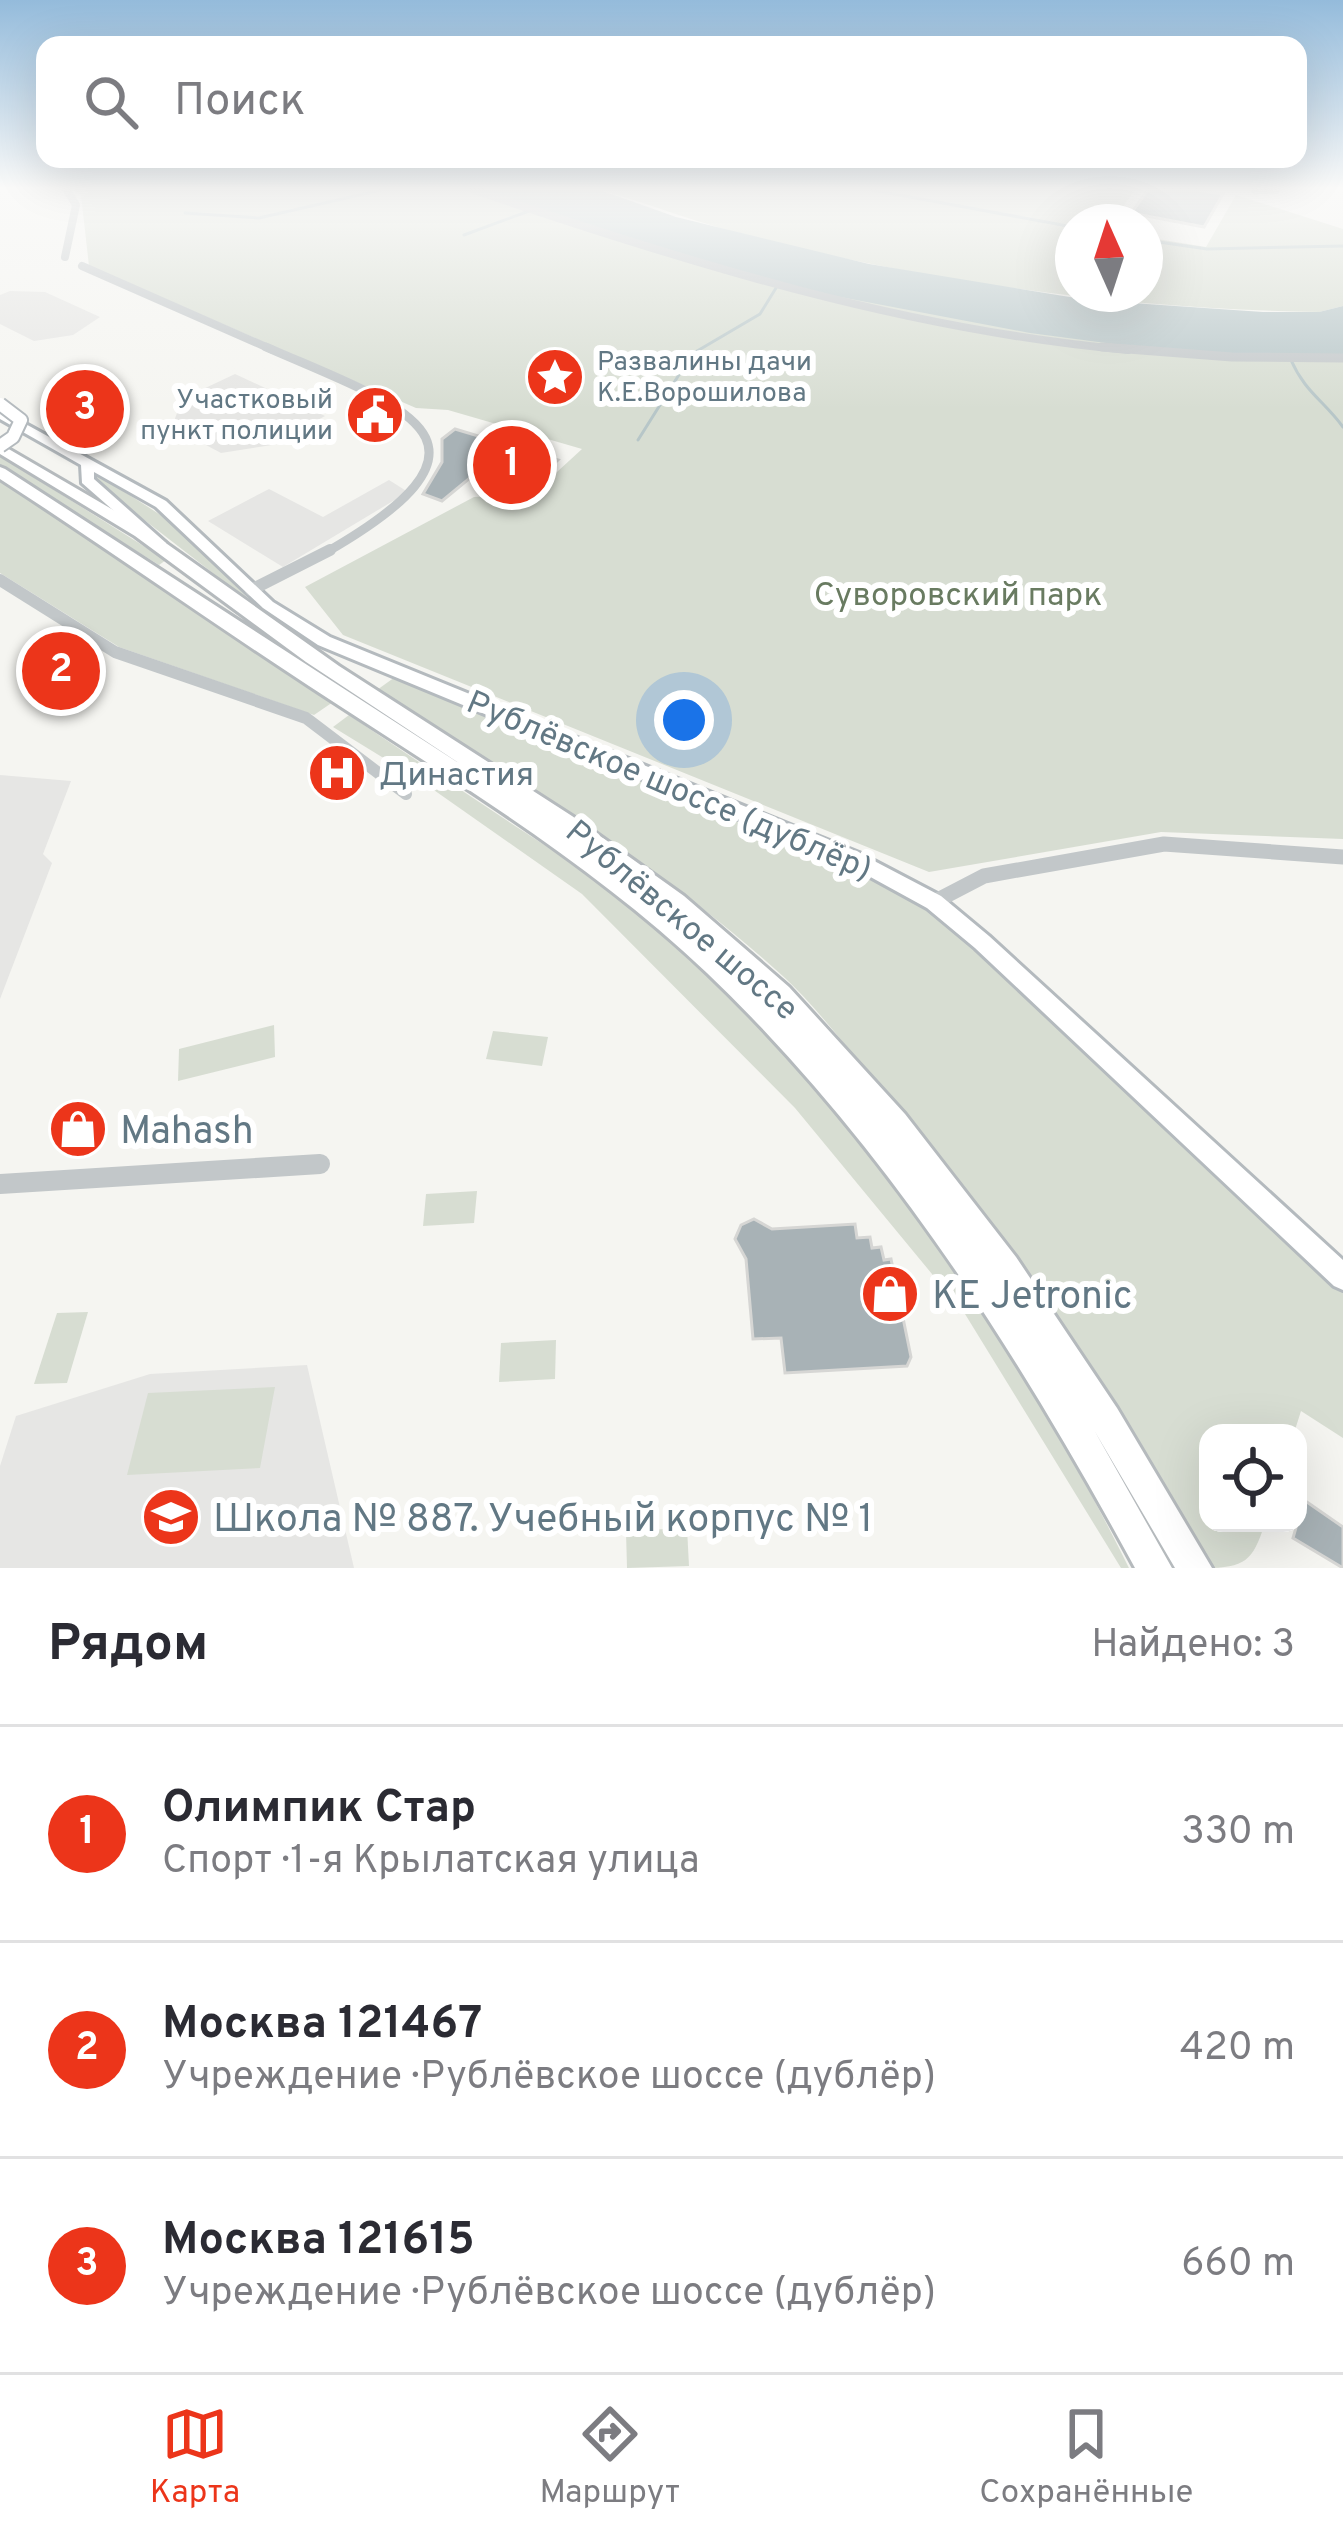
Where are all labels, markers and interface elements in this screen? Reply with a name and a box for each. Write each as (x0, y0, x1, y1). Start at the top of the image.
search box (36, 36, 1307, 168)
icon: search (78, 69, 144, 135)
text: Поиск (174, 74, 305, 131)
north arrow (1055, 204, 1163, 312)
place icon: Развалины дачи К.Е.Ворошилова (524, 346, 586, 408)
place label: Развалины дачи К.Е.Ворошилова (597, 346, 812, 411)
pin: 3 (46, 364, 124, 454)
place label: Участковый пункт полиции (140, 384, 333, 449)
public building icon: Участковый пункт полиции (344, 384, 406, 446)
pin: 1 (473, 420, 551, 510)
park label: Суворовский парк (814, 576, 1102, 618)
pin: 2 (22, 626, 100, 716)
street label: Рублёвское шоссе (дублёр) (459, 683, 878, 892)
your location (654, 690, 714, 750)
hospital icon: Династия (306, 742, 368, 804)
place label: Династия (379, 756, 534, 798)
street label: Рублёвское шоссе (555, 812, 805, 1032)
shop icon: Mahash (47, 1098, 109, 1160)
place label: Mahash (120, 1109, 254, 1158)
shop icon: KE Jetronic (859, 1263, 921, 1325)
place label: KE Jetronic (932, 1274, 1132, 1323)
map controls (1199, 1424, 1307, 1532)
button: locate (1199, 1424, 1307, 1532)
school or university icon: Школа № 887. Учебный корпус № 1 (140, 1486, 202, 1548)
place label: Школа № 887. Учебный корпус № 1 (213, 1497, 873, 1546)
text: Рядом (48, 1614, 208, 1679)
text: Найдено: 3 (1091, 1622, 1295, 1671)
text: Олимпик Стар (162, 1781, 476, 1838)
text: 1 (79, 1809, 95, 1858)
text: 330 m (1181, 1809, 1295, 1858)
text: Спорт · 1-я Крылатская улица (162, 1838, 700, 1887)
text: Москва 121467 (162, 1997, 482, 2054)
text: 2 (75, 2025, 99, 2074)
text: 420 m (1180, 2025, 1295, 2074)
text: Учреждение · Рублёвское шоссе (дублёр) (162, 2054, 936, 2103)
text: Москва 121615 (162, 2213, 475, 2270)
text: 3 (75, 2241, 99, 2290)
text: 660 m (1181, 2241, 1295, 2290)
text: Учреждение · Рублёвское шоссе (дублёр) (162, 2270, 936, 2319)
tab: Карта (150, 2401, 240, 2515)
tab: Маршрут (539, 2401, 680, 2515)
tab: Сохранённые (979, 2401, 1193, 2515)

